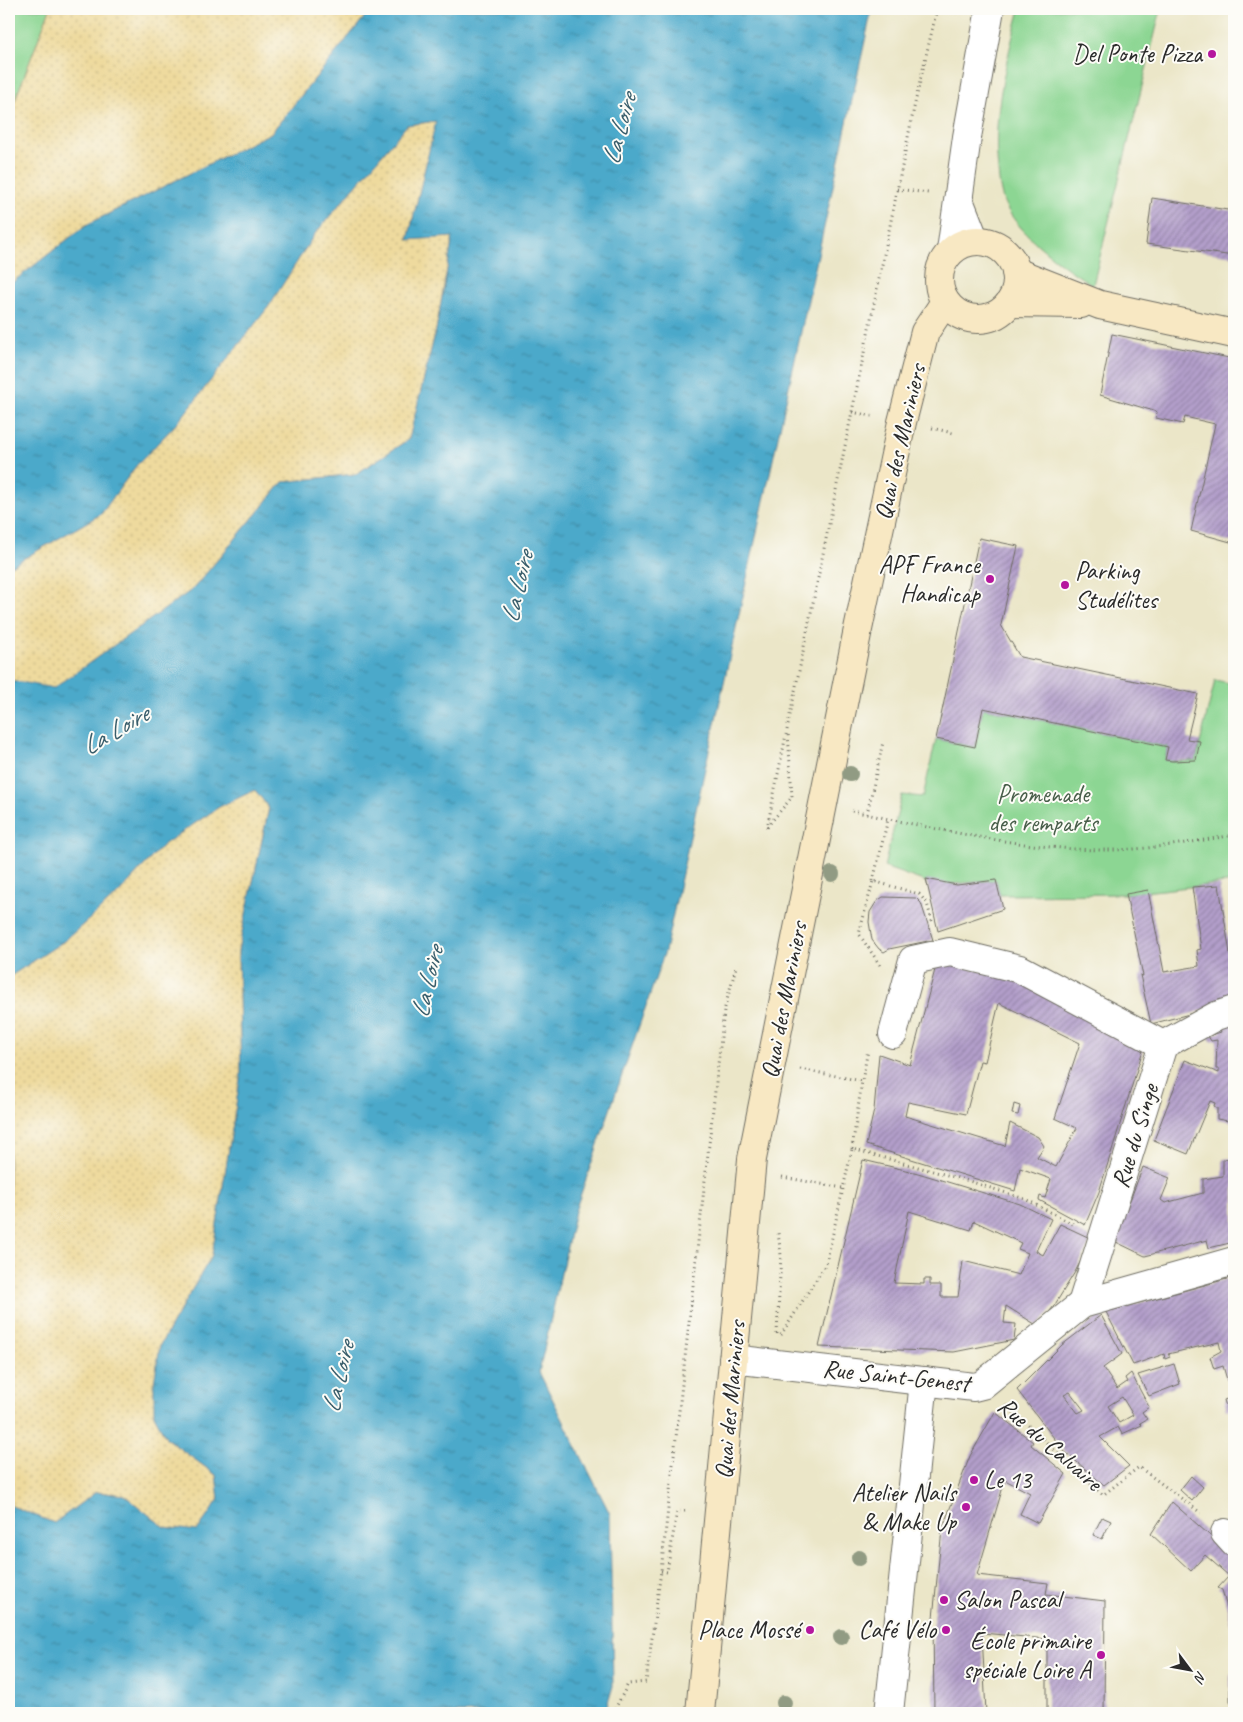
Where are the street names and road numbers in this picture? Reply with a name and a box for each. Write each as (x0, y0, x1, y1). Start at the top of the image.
street label: Quai des Mariniers (867, 359, 934, 523)
street label: Quai des Mariniers (753, 917, 815, 1081)
street label: Rue du Singe (1104, 1078, 1166, 1192)
street label: Quai des Mariniers (707, 1317, 753, 1480)
street label: Rue Saint-Genest (821, 1352, 975, 1400)
street label: Rue du Calvaire (991, 1390, 1110, 1499)

